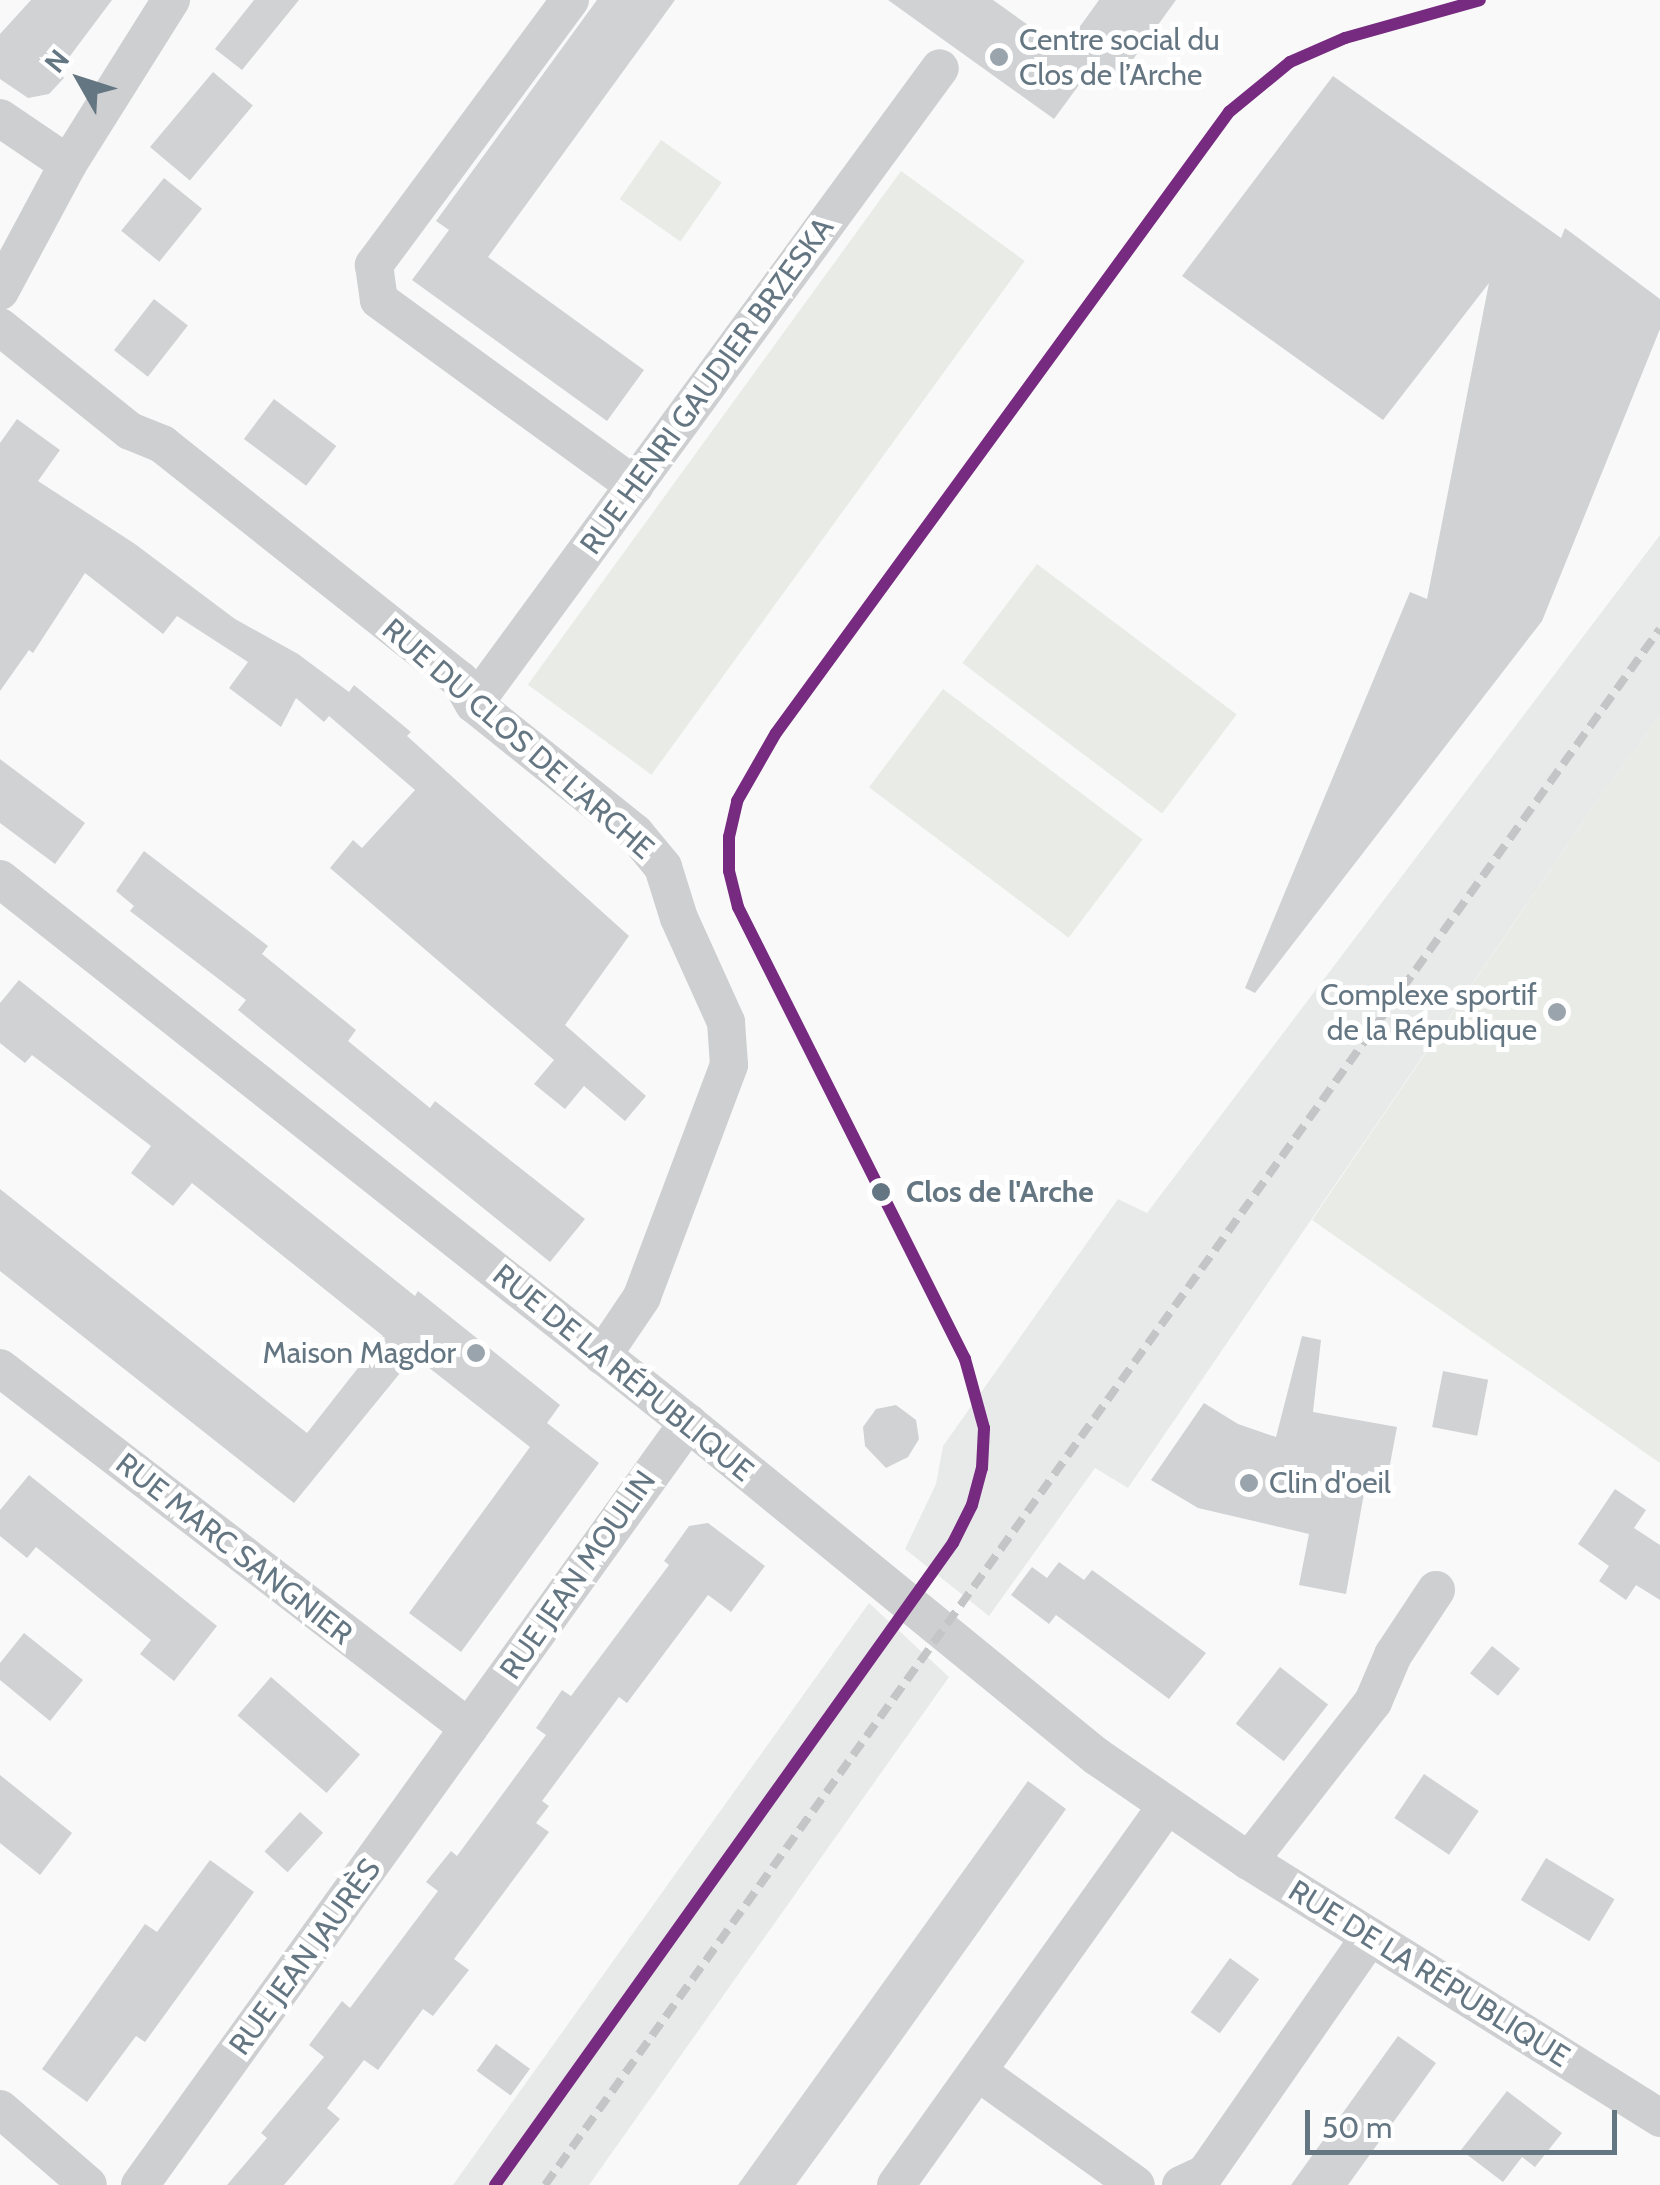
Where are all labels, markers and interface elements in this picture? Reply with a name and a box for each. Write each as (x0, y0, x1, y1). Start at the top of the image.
place label: Centre social du Clos de l’Arche (1019, 22, 1220, 92)
north arrow (30, 30, 130, 130)
text: N (37, 43, 76, 80)
marker: Centre social du Clos de l’Arche (988, 46, 1010, 68)
street label: RUE HENRI GAUDIER BRZESKA (573, 211, 841, 561)
street label: RUE DU CLOS DE L'ARCHE (375, 611, 661, 867)
place label: Complexe sportif de la République (1320, 977, 1537, 1048)
marker: Complexe sportif de la République (1546, 1001, 1568, 1023)
place label: Clos de l'Arche (906, 1174, 1094, 1210)
marker: Clos de l'Arche (865, 1176, 897, 1208)
street label: RUE DE LA RÉPUBLIQUE (486, 1257, 760, 1489)
place label: Maison Magdor (262, 1335, 456, 1371)
marker: Maison Magdor (465, 1342, 487, 1364)
street label: RUE MARC SANGNIER (109, 1446, 359, 1652)
street label: RUE JEAN MOULIN (493, 1464, 663, 1686)
place label: Clin d'oeil (1269, 1465, 1391, 1501)
marker: Clin d'oeil (1238, 1472, 1260, 1494)
street label: RUE JEAN JAURÈS (222, 1852, 388, 2062)
street label: RUE DE LA RÉPUBLIQUE (1282, 1873, 1576, 2075)
scale bar (1310, 2090, 1622, 2152)
text: 50 m (1322, 2109, 1392, 2146)

